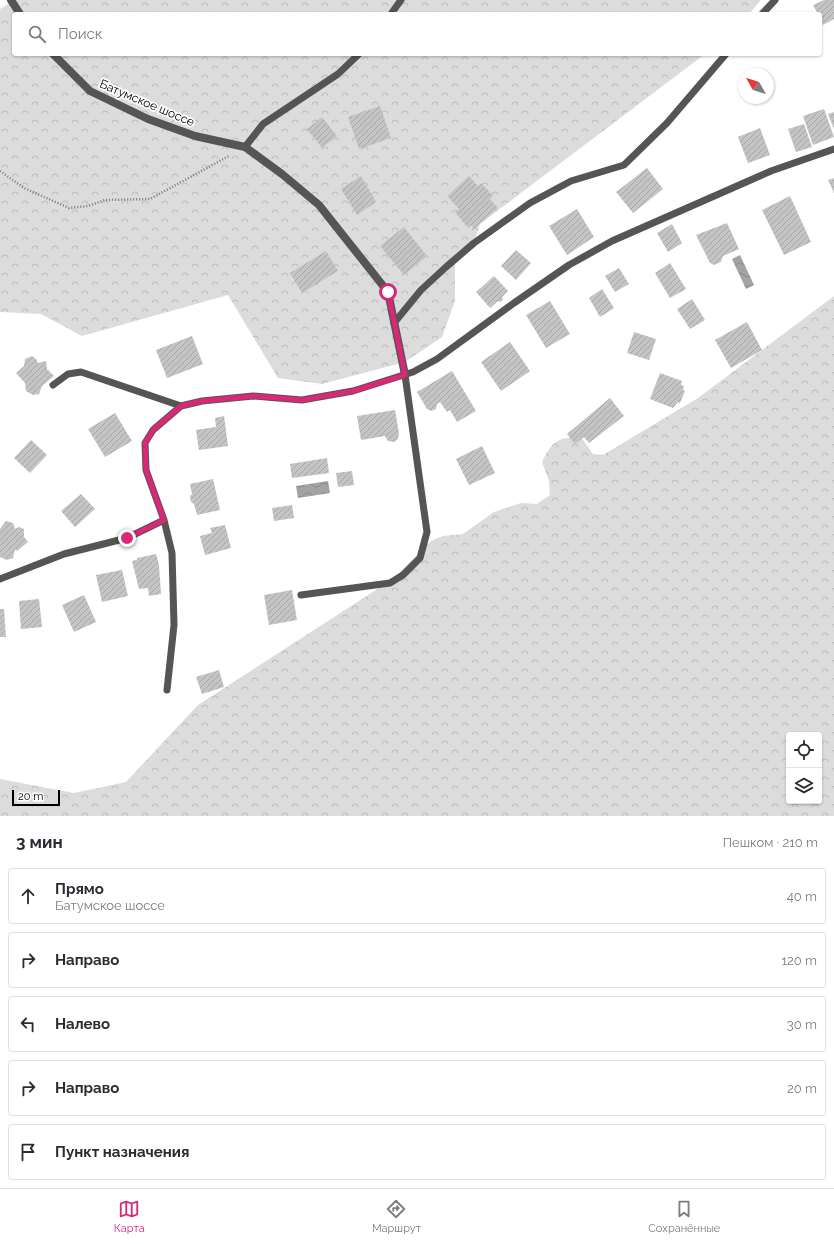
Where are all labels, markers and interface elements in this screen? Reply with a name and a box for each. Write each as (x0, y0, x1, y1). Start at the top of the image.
search box (12, 12, 822, 56)
icon: search (26, 23, 48, 45)
text: Поиск (58, 25, 103, 43)
north arrow (738, 68, 774, 104)
street label: Батумское шоссе (98, 77, 196, 129)
route start (379, 283, 397, 301)
route end (118, 529, 136, 547)
map controls (786, 732, 822, 804)
button: locate (786, 732, 822, 768)
button: layers (786, 768, 822, 804)
scale bar (12, 788, 60, 807)
text: 20 m (18, 790, 43, 803)
text: 3 мин (16, 832, 63, 852)
text: Пешком · 210 m (723, 835, 818, 850)
text: Прямо (55, 880, 104, 898)
icon: ahead (17, 885, 39, 907)
text: 40 m (787, 889, 817, 904)
text: Батумское шоссе (55, 898, 165, 913)
icon: right (17, 949, 39, 971)
text: Направо (55, 951, 119, 969)
text: 120 m (781, 953, 817, 968)
icon: left (17, 1013, 39, 1035)
text: Налево (55, 1015, 110, 1033)
text: 30 m (787, 1017, 817, 1032)
icon: right (17, 1077, 39, 1099)
text: Направо (55, 1079, 119, 1097)
text: 20 m (787, 1081, 817, 1096)
icon: arrive (17, 1141, 39, 1163)
text: Пункт назначения (55, 1143, 189, 1161)
tab: Карта (114, 1198, 145, 1235)
tab: Маршрут (372, 1198, 421, 1235)
tab: Сохранённые (648, 1198, 720, 1235)

